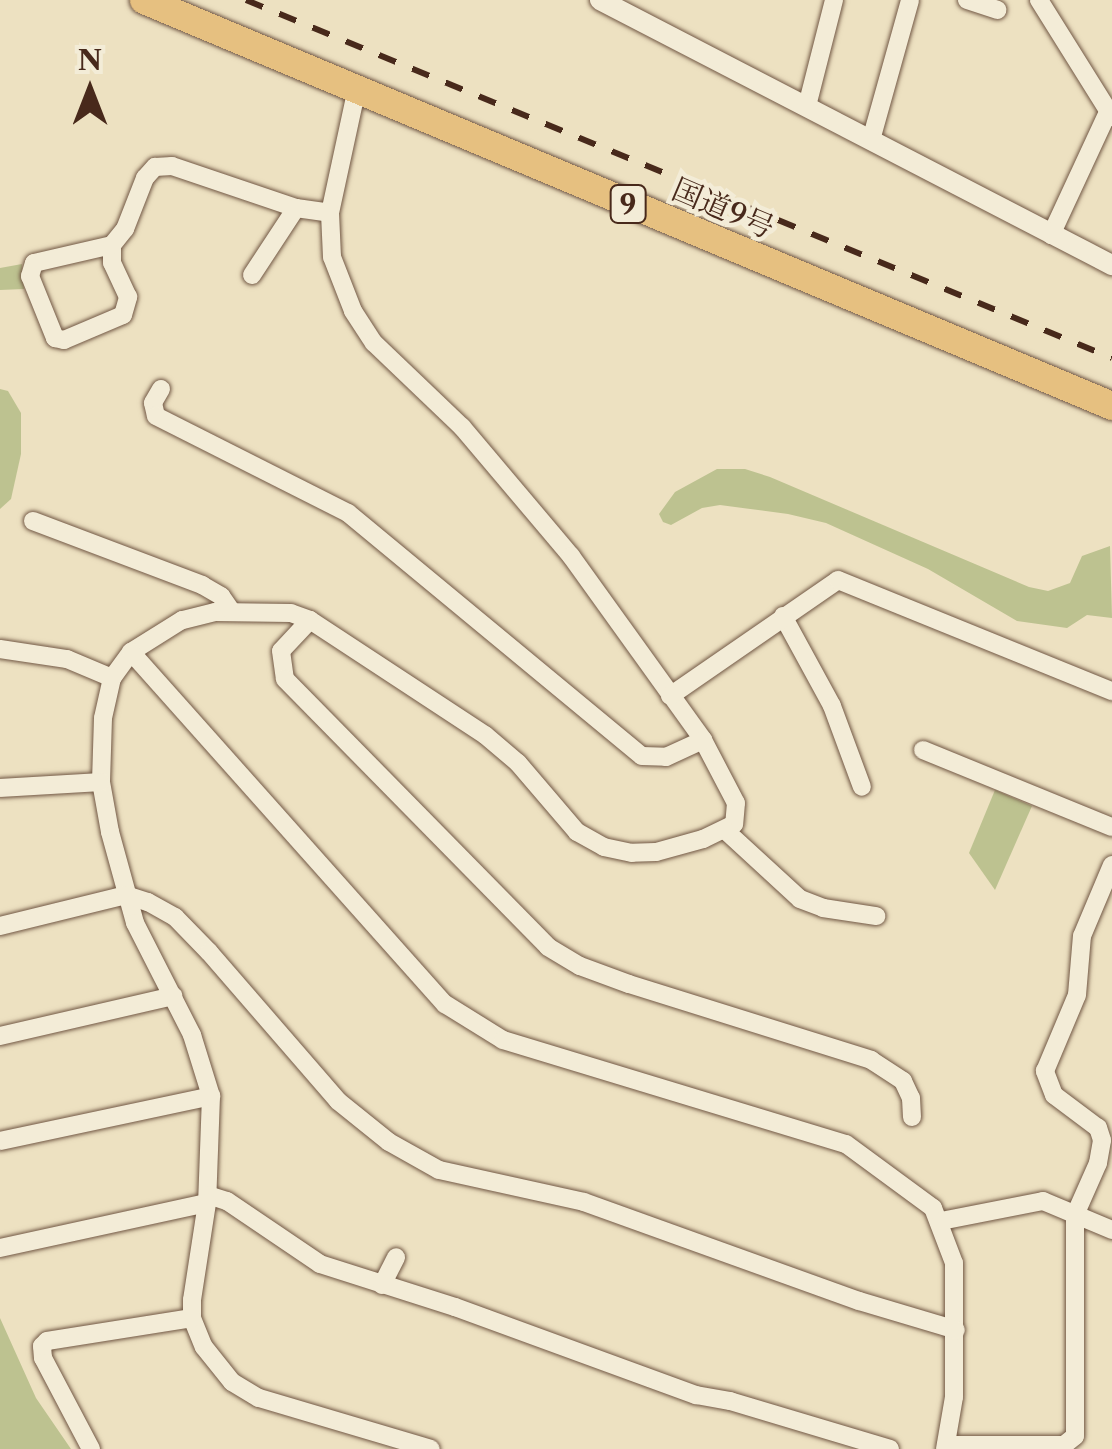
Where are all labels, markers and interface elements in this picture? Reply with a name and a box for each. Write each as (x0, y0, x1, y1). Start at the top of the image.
north arrow (40, 40, 140, 140)
text: N (78, 43, 102, 77)
street label: 国道9号 (666, 171, 780, 247)
road number: 9 (608, 181, 648, 227)

